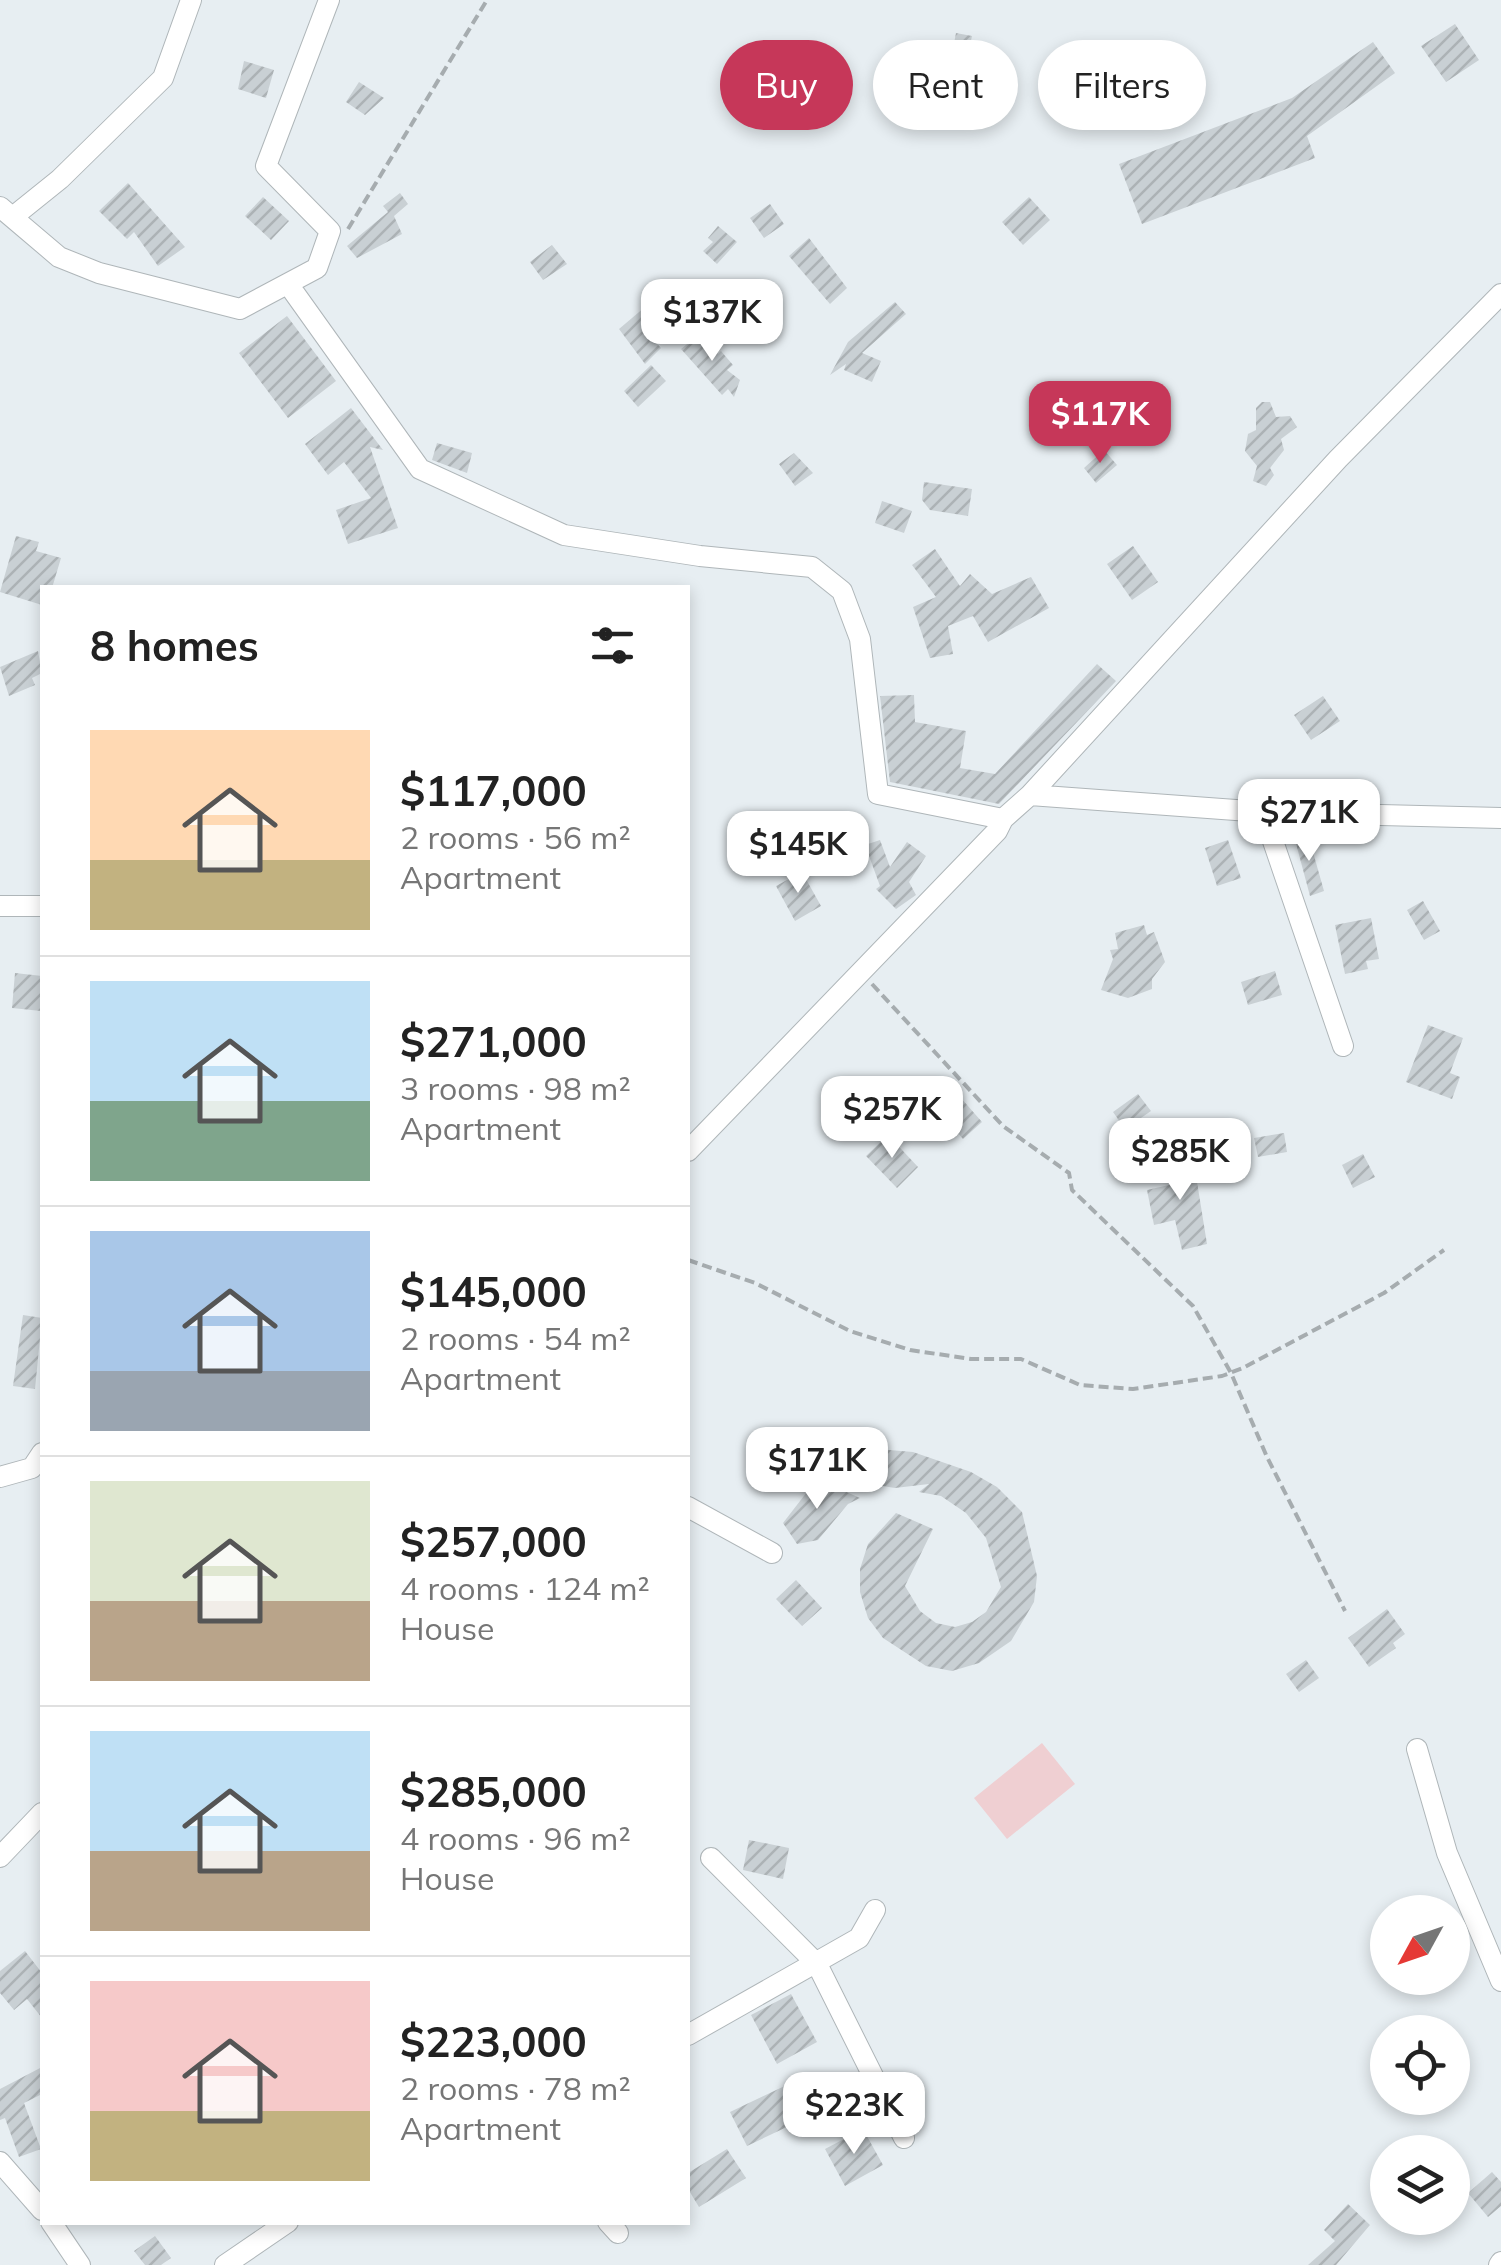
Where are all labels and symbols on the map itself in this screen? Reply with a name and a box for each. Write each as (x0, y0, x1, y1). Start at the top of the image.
pin: $137K (642, 279, 782, 364)
pin: $117K (1030, 381, 1170, 466)
pin: $271K (1239, 779, 1379, 864)
pin: $145K (728, 811, 868, 896)
pin: $257K (822, 1076, 962, 1161)
pin: $285K (1110, 1118, 1250, 1203)
pin: $171K (747, 1427, 887, 1512)
north arrow (1370, 1895, 1470, 1995)
pin: $223K (784, 2072, 924, 2157)

